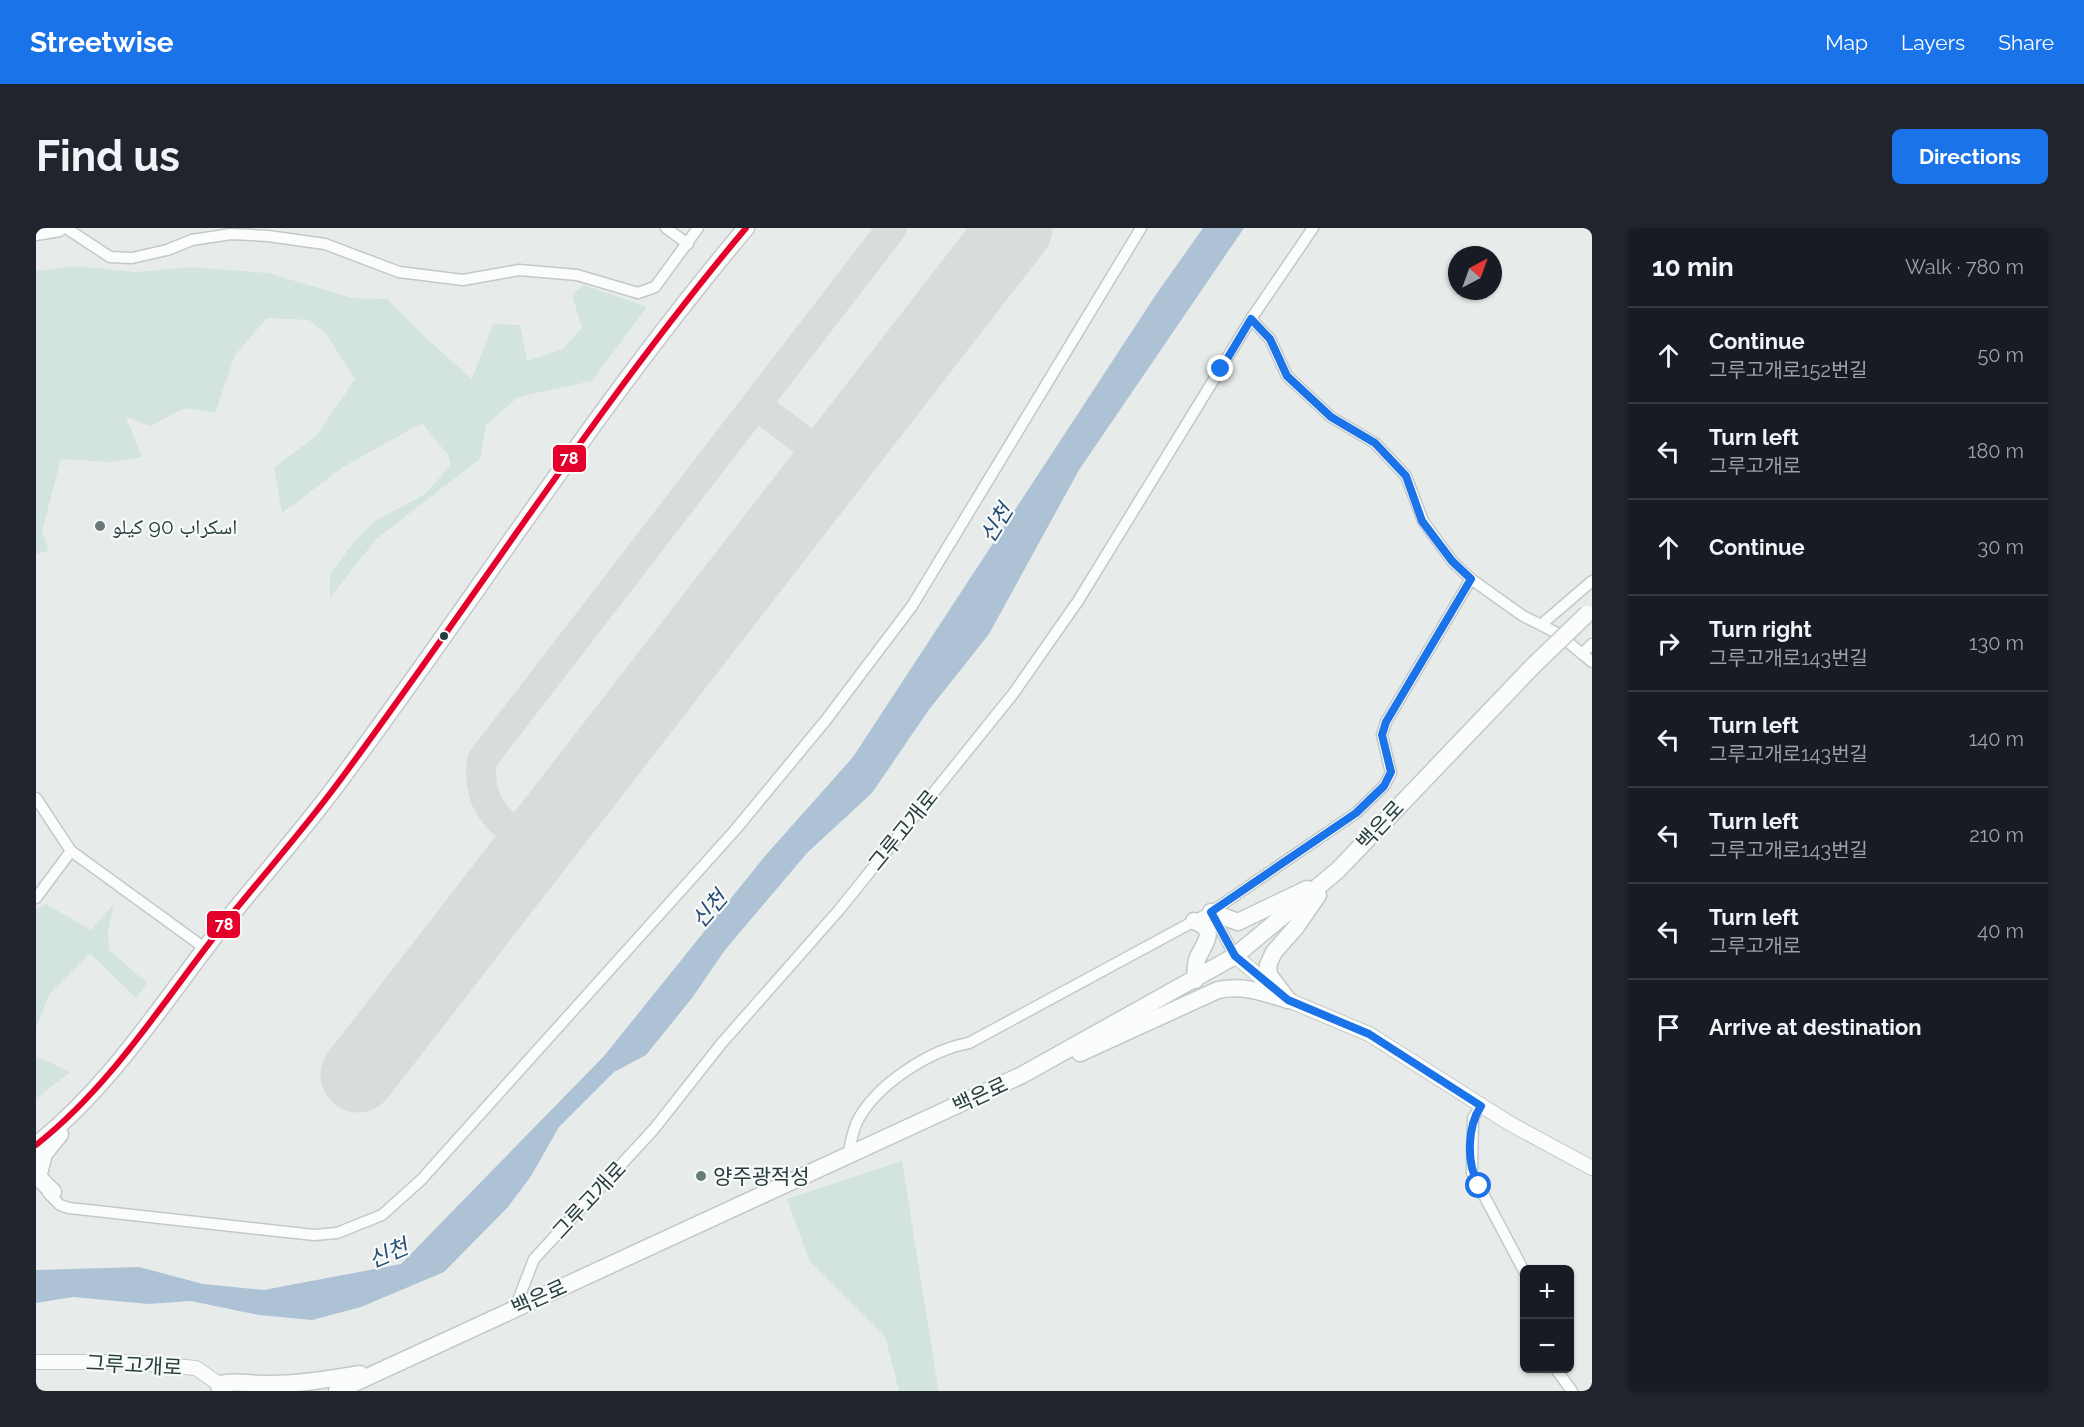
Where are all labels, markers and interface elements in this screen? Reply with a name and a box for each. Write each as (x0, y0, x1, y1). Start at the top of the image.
text: Streetwise (30, 26, 174, 59)
text: Map (1825, 30, 1868, 55)
text: Layers (1901, 30, 1965, 55)
text: Share (1998, 30, 2054, 55)
button: Directions (1892, 129, 2048, 184)
text: Find us (36, 132, 180, 181)
north arrow (1448, 246, 1502, 300)
text: 10 min (1652, 252, 1734, 282)
text: Walk · 780 m (1905, 255, 2024, 279)
text: Continue (1709, 328, 1805, 354)
icon: ahead (1652, 339, 1685, 372)
text: 50 m (1977, 343, 2024, 367)
route end (1207, 355, 1233, 381)
text: 그루고개로152번길 (1709, 358, 1868, 382)
text: Turn left (1709, 424, 1799, 450)
icon: left (1652, 435, 1685, 468)
text: 180 m (1968, 439, 2024, 463)
line badge: 78 (552, 444, 587, 473)
text: 78 (560, 449, 578, 468)
text: 그루고개로 (1709, 454, 1801, 478)
water label: 신천 (974, 497, 1019, 547)
place label: اسكراب 90 كيلو (112, 514, 237, 539)
marker: اسكراب 90 كيلو (93, 519, 107, 533)
icon: ahead (1652, 531, 1685, 564)
text: Continue (1709, 534, 1805, 560)
text: 30 m (1978, 535, 2024, 559)
text: Turn right (1709, 616, 1812, 642)
icon: right (1652, 627, 1685, 660)
unlabelled marker (438, 630, 450, 642)
text: 130 m (1969, 631, 2024, 655)
text: 그루고개로143번길 (1709, 646, 1868, 670)
text: Turn left (1709, 712, 1799, 738)
icon: left (1652, 723, 1685, 756)
text: 140 m (1969, 727, 2024, 751)
text: 그루고개로143번길 (1709, 742, 1868, 766)
street label: 그루고개로 (863, 785, 943, 875)
street label: 백은로 (1351, 795, 1409, 855)
text: Turn left (1709, 808, 1799, 834)
icon: left (1652, 819, 1685, 852)
text: 210 m (1969, 823, 2024, 847)
text: 그루고개로143번길 (1709, 838, 1868, 862)
water label: 신천 (686, 883, 734, 933)
text: Turn left (1709, 904, 1799, 930)
line badge: 78 (206, 910, 241, 939)
text: 78 (215, 915, 233, 934)
icon: left (1652, 915, 1685, 948)
text: 40 m (1977, 919, 2024, 943)
text: 그루고개로 (1709, 934, 1801, 958)
icon: arrive (1652, 1011, 1685, 1044)
text: Arrive at destination (1709, 1014, 1922, 1040)
street label: 백은로 (948, 1071, 1012, 1119)
street label: 그루고개로 (547, 1156, 631, 1244)
place label: 양주광적성 (713, 1164, 810, 1189)
marker: 양주광적성 (694, 1169, 708, 1183)
route start (1465, 1172, 1491, 1198)
water label: 신천 (364, 1232, 414, 1273)
map controls (1520, 1265, 1574, 1373)
button: + (1520, 1265, 1574, 1319)
street label: 백은로 (507, 1274, 571, 1320)
button: − (1520, 1319, 1574, 1373)
street label: 그루고개로 (85, 1350, 183, 1380)

